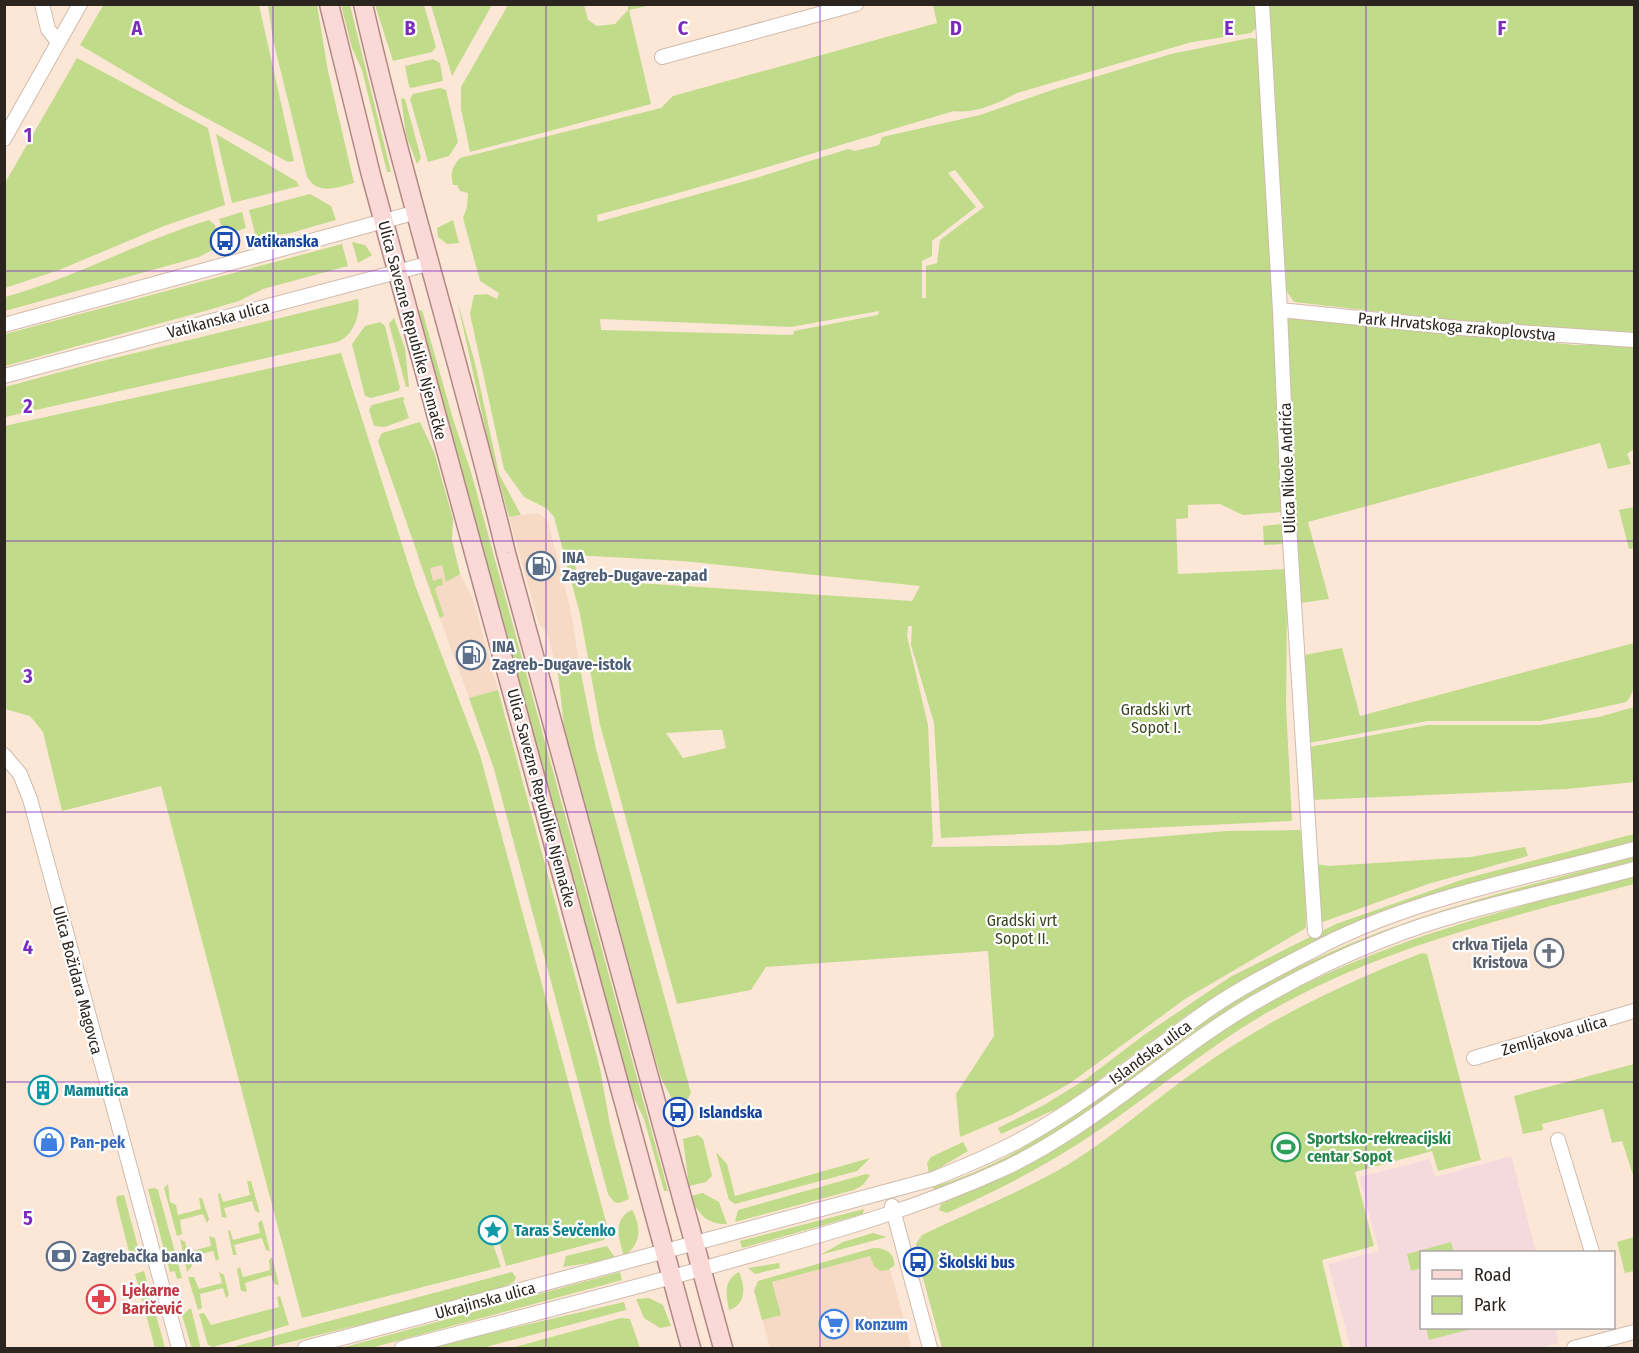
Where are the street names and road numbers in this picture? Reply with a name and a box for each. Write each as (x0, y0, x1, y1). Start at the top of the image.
street label: Ulica Savezne Republike Njemačke (374, 219, 451, 442)
street label: Vatikanska ulica (165, 297, 271, 342)
street label: Park Hrvatskoga zrakoplovstva (1357, 308, 1557, 345)
street label: Ulica Nikole Andrića (1276, 402, 1299, 534)
street label: Ulica Savezne Republike Njemačke (503, 687, 580, 910)
street label: Ulica Božidara Magovca (49, 904, 106, 1056)
street label: Zemljakova ulica (1499, 1011, 1609, 1060)
street label: Islandska ulica (1106, 1016, 1195, 1089)
street label: Ukrajinska ulica (433, 1278, 537, 1323)

